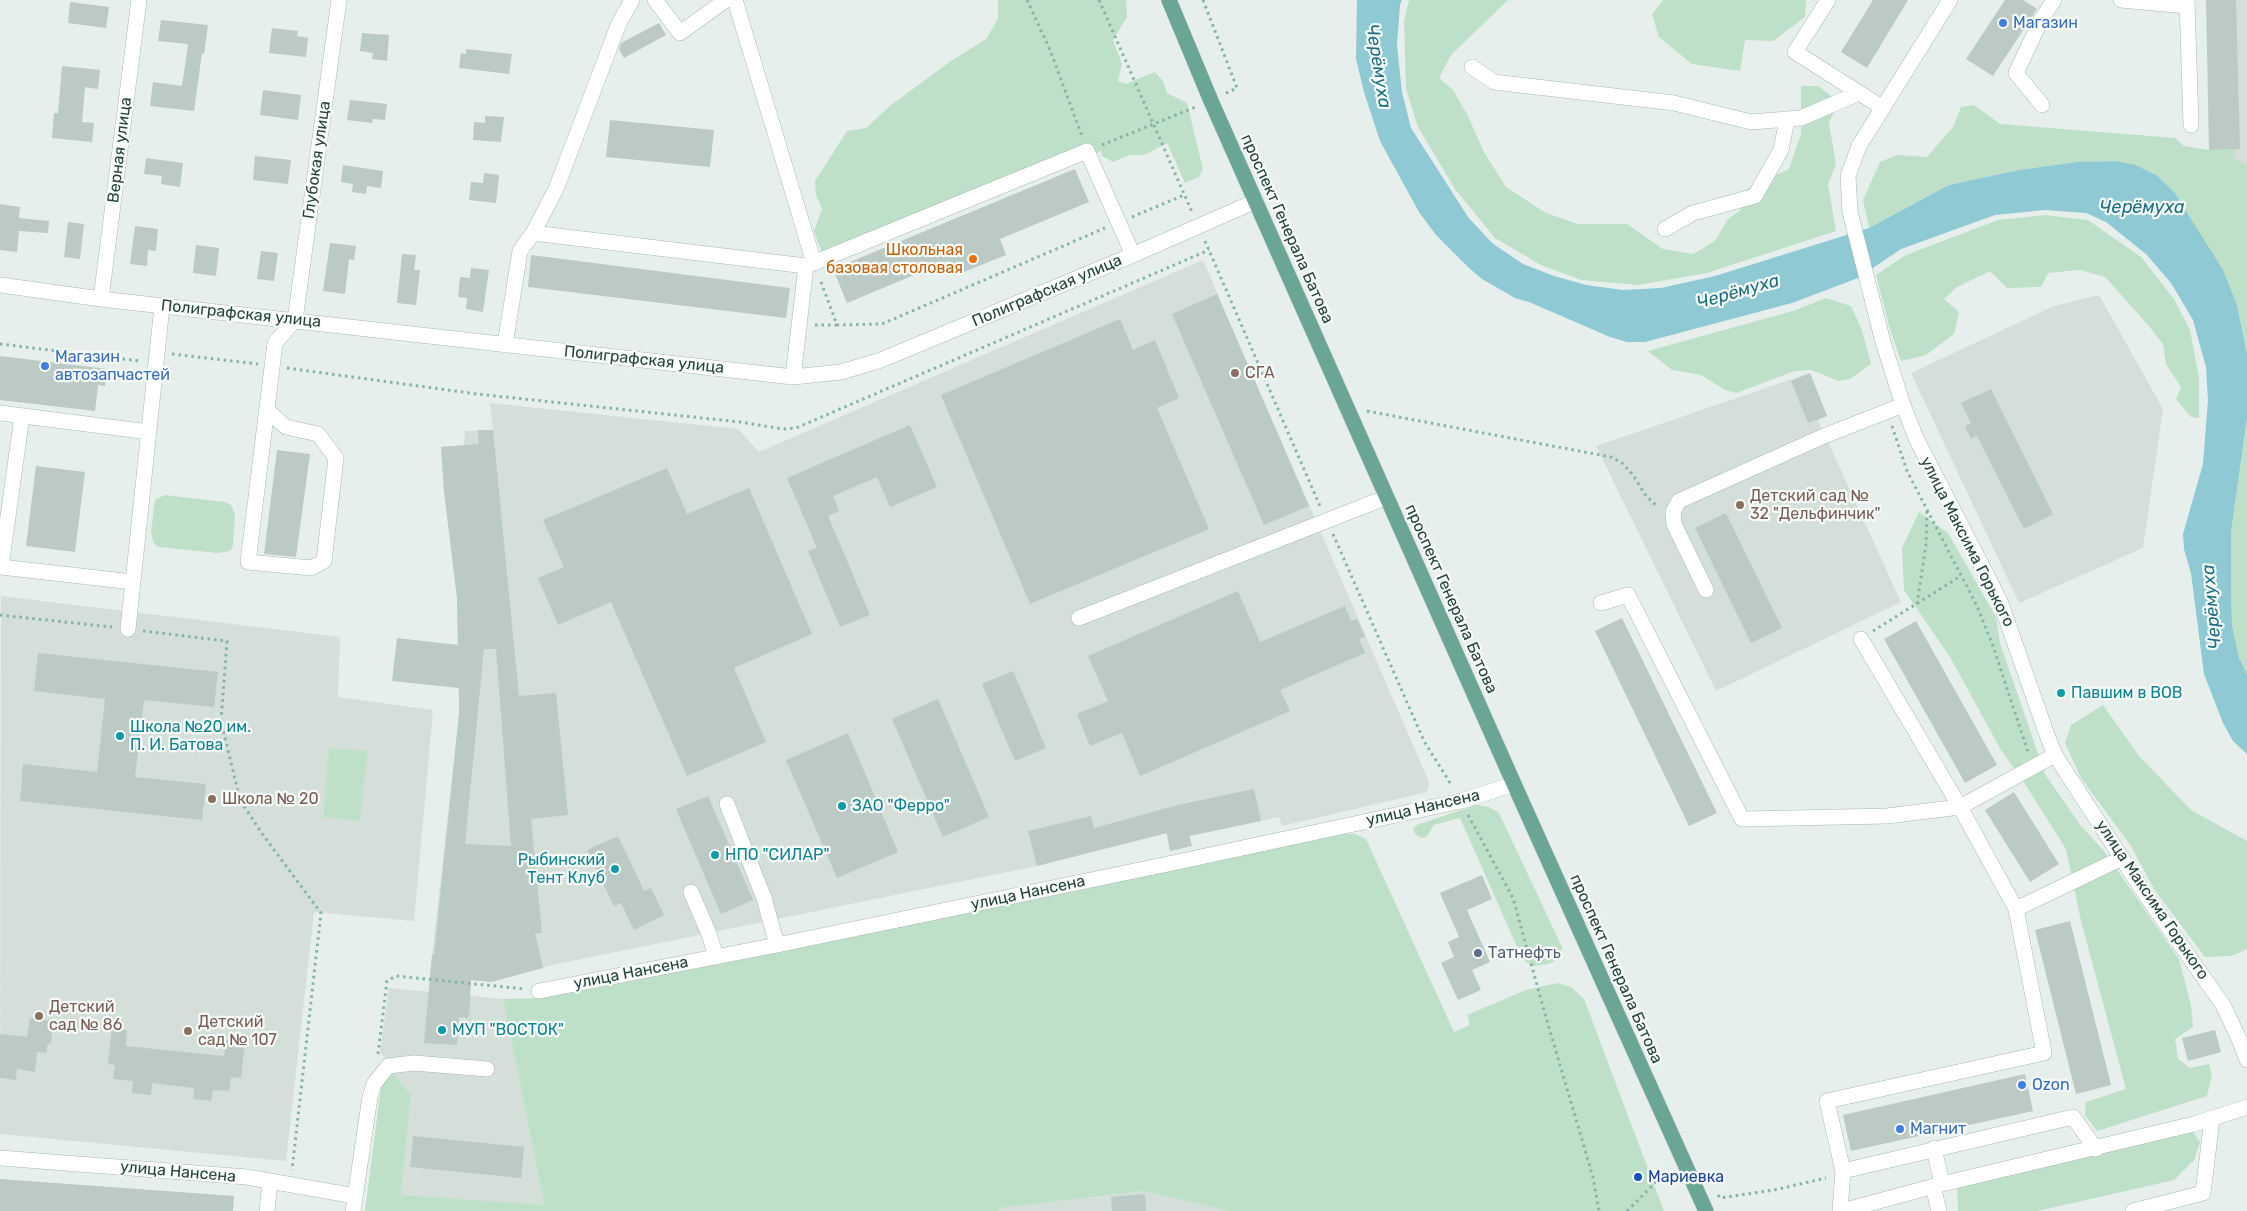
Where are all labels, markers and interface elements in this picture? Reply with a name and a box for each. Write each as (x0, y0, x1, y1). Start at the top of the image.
place label: Магазин (2013, 13, 2078, 33)
marker: Магазин (1997, 17, 2009, 29)
water label: Черёмуха (1361, 22, 1395, 110)
street label: Верная улица (104, 96, 136, 204)
street label: Глубокая улица (299, 100, 335, 220)
street label: проспект Генерала Батова (1237, 132, 1337, 326)
water label: Черёмуха (2099, 197, 2185, 219)
place label: Школьная базовая столовая (826, 240, 963, 278)
street label: Полиграфская улица (969, 251, 1125, 331)
marker: Школьная базовая столовая (967, 253, 979, 265)
water label: Черёмуха (1694, 270, 1782, 314)
street label: Полиграфская улица (160, 296, 322, 332)
street label: Полиграфская улица (563, 342, 725, 378)
place label: Магазин автозапчастей (55, 347, 170, 385)
marker: Магазин автозапчастей (39, 360, 51, 372)
place label: СГА (1245, 363, 1275, 383)
marker: СГА (1229, 367, 1241, 379)
street label: улица Максима Горького (1916, 454, 2018, 630)
place label: Детский сад № 32 "Дельфинчик" (1750, 486, 1880, 524)
marker: Детский сад № 32 "Дельфинчик" (1734, 499, 1746, 511)
street label: проспект Генерала Батова (1401, 502, 1501, 696)
water label: Черёмуха (2198, 564, 2226, 650)
place label: Павшим в ВОВ (2071, 683, 2183, 703)
marker: Павшим в ВОВ (2055, 687, 2067, 699)
place label: Школа №20 им. П. И. Батова (130, 717, 251, 755)
marker: Школа №20 им. П. И. Батова (114, 730, 126, 742)
street label: улица Нансена (1364, 786, 1482, 830)
place label: Школа № 20 (222, 789, 319, 809)
marker: Школа № 20 (206, 793, 218, 805)
place label: ЗАО "Ферро" (852, 796, 950, 816)
marker: ЗАО "Ферро" (836, 800, 848, 812)
street label: улица Максима Горького (2091, 817, 2213, 983)
place label: НПО "СИЛАР" (725, 845, 829, 865)
marker: НПО "СИЛАР" (709, 849, 721, 861)
place label: Рыбинский Тент Клуб (518, 850, 605, 888)
marker: Рыбинский Тент Клуб (609, 863, 621, 875)
street label: улица Нансена (969, 872, 1087, 914)
street label: проспект Генерала Батова (1566, 872, 1666, 1066)
place label: Татнефть (1488, 943, 1561, 963)
marker: Татнефть (1472, 947, 1484, 959)
street label: улица Нансена (572, 952, 690, 994)
place label: Детский сад № 86 (49, 997, 122, 1035)
marker: Детский сад № 86 (33, 1010, 45, 1022)
place label: Детский сад № 107 (198, 1012, 277, 1050)
place label: МУП "ВОСТОК" (452, 1020, 564, 1040)
marker: МУП "ВОСТОК" (436, 1024, 448, 1036)
marker: Детский сад № 107 (182, 1025, 194, 1037)
place label: Ozon (2032, 1075, 2070, 1095)
marker: Ozon (2016, 1079, 2028, 1091)
place label: Магнит (1910, 1119, 1966, 1139)
marker: Магнит (1894, 1123, 1906, 1135)
street label: улица Нансена (119, 1157, 237, 1187)
place label: Мариевка (1648, 1167, 1724, 1187)
marker: Мариевка (1632, 1171, 1644, 1183)

